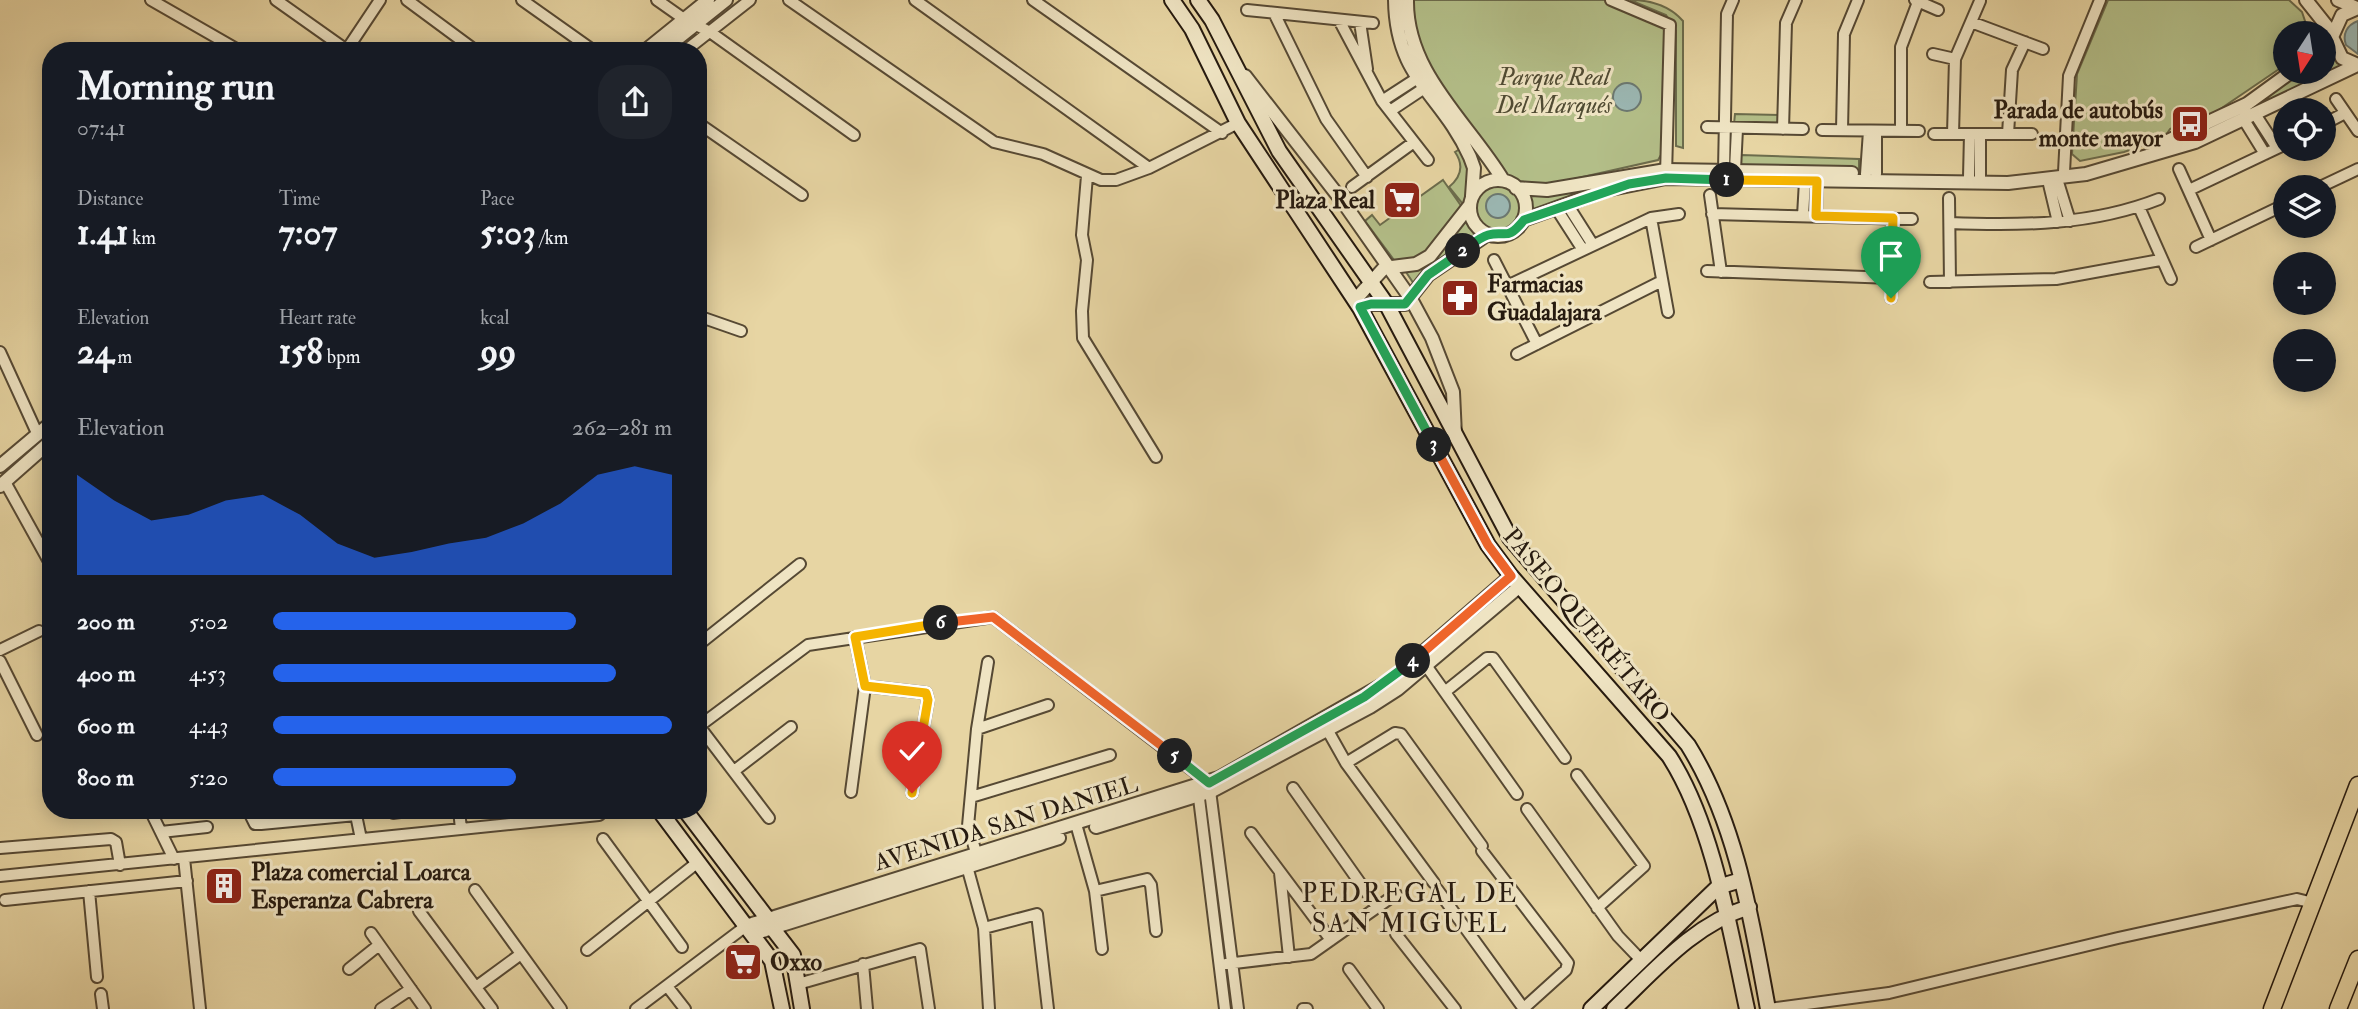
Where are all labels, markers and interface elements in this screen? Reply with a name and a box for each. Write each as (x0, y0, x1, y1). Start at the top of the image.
north arrow (2273, 21, 2336, 84)
map controls (2273, 21, 2336, 392)
park label: Parque Real Del Marqués (1495, 62, 1612, 121)
text: Morning run (77, 63, 275, 111)
button: share (598, 65, 672, 139)
place label: Parada de autobús monte mayor (1993, 95, 2164, 154)
button: locate (2273, 98, 2336, 161)
bus stop icon: Parada de autobús monte mayor (2169, 103, 2211, 145)
text: 07:41 (77, 113, 126, 142)
pin: 1 (1710, 162, 1744, 198)
text: 1 (1723, 167, 1730, 191)
button: layers (2273, 175, 2336, 238)
supermarket icon: Plaza Real (1381, 179, 1423, 221)
place label: Plaza Real (1275, 185, 1376, 216)
text: Distance (77, 187, 143, 211)
text: Time (279, 187, 320, 211)
text: Pace (480, 187, 514, 211)
text: 1.41 (77, 211, 128, 255)
text: 7:07 (279, 211, 337, 255)
text: 5:03 (480, 211, 536, 255)
text: km (128, 226, 156, 250)
text: /km (536, 226, 568, 250)
pin (1861, 226, 1921, 298)
pin: 2 (1446, 233, 1480, 268)
icon: arrive (1872, 237, 1910, 275)
text: 2 (1458, 238, 1467, 262)
button: + (2273, 252, 2336, 315)
place label: Farmacias Guadalajara (1487, 269, 1603, 328)
pharmacy icon: Farmacias Guadalajara (1439, 277, 1481, 319)
text: Elevation (77, 306, 149, 330)
text: Heart rate (279, 306, 356, 330)
text: kcal (480, 306, 509, 330)
button: − (2273, 329, 2336, 392)
text: 24 (77, 330, 114, 374)
text: 158 (279, 330, 323, 374)
text: 99 (480, 330, 516, 374)
text: m (114, 345, 132, 369)
text: bpm (323, 345, 361, 369)
text: Elevation (77, 413, 165, 442)
text: 262–281 m (572, 413, 672, 442)
pin: 3 (1416, 428, 1452, 462)
text: 3 (1430, 432, 1437, 456)
street label: PASEO QUERÉTARO (1496, 521, 1678, 729)
pin: 6 (923, 606, 958, 640)
text: 200 m (77, 607, 135, 636)
text: 5:02 (189, 607, 228, 636)
text: 6 (936, 610, 945, 634)
pin: 4 (1396, 644, 1430, 678)
text: 4 (1407, 648, 1418, 672)
text: 400 m (77, 659, 136, 688)
text: 4:53 (189, 659, 226, 688)
text: 600 m (77, 711, 135, 740)
text: 4:43 (189, 711, 228, 740)
pin (882, 721, 942, 793)
icon: check (893, 732, 931, 770)
pin: 5 (1158, 738, 1192, 774)
text: 5 (1170, 743, 1179, 767)
text: 800 m (77, 763, 134, 792)
text: 5:20 (189, 763, 228, 792)
street label: AVENIDA SAN DANIEL (870, 768, 1142, 879)
place label: Plaza comercial Loarca Esperanza Cabrera (251, 857, 472, 916)
building icon: Plaza comercial Loarca Esperanza Cabrera (203, 865, 245, 907)
district label: PEDREGAL DE SAN MIGUEL (1302, 878, 1518, 940)
supermarket icon: Oxxo (722, 941, 764, 983)
place label: Oxxo (770, 947, 823, 978)

